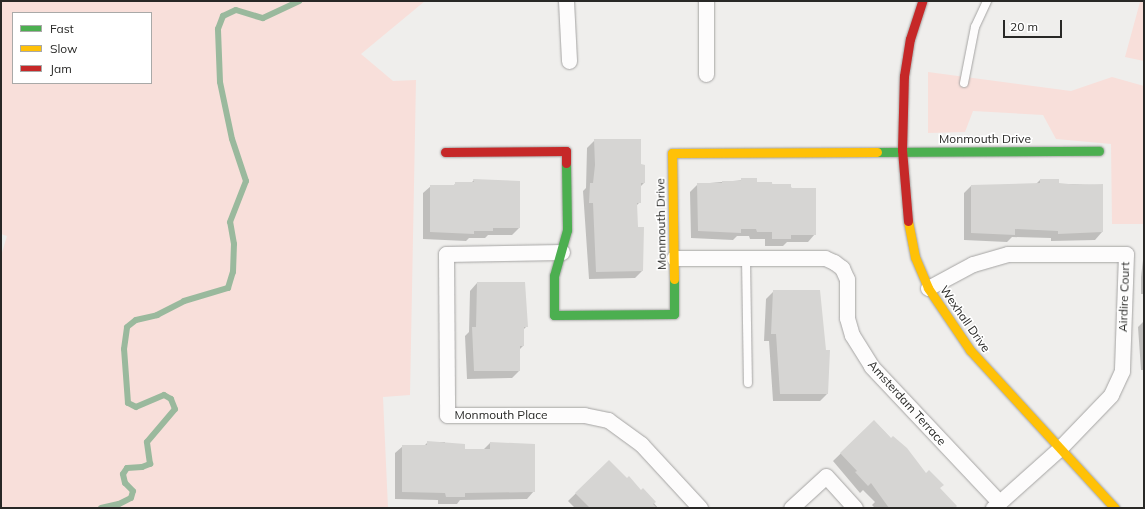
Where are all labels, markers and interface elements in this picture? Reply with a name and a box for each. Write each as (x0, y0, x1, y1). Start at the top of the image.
legend (12, 12, 152, 84)
scale bar (1005, 12, 1064, 38)
text: 20 m (1010, 19, 1038, 34)
text: Fast (50, 21, 74, 36)
text: Slow (50, 41, 78, 56)
text: Jam (50, 61, 72, 76)
street label: Monmouth Drive (939, 132, 1031, 146)
street label: Monmouth Drive (653, 178, 669, 270)
street label: Airdire Court (1116, 262, 1132, 332)
street label: Wexhall Drive (937, 283, 993, 355)
street label: Amsterdam Terrace (865, 358, 949, 448)
street label: Monmouth Place (454, 408, 548, 422)

